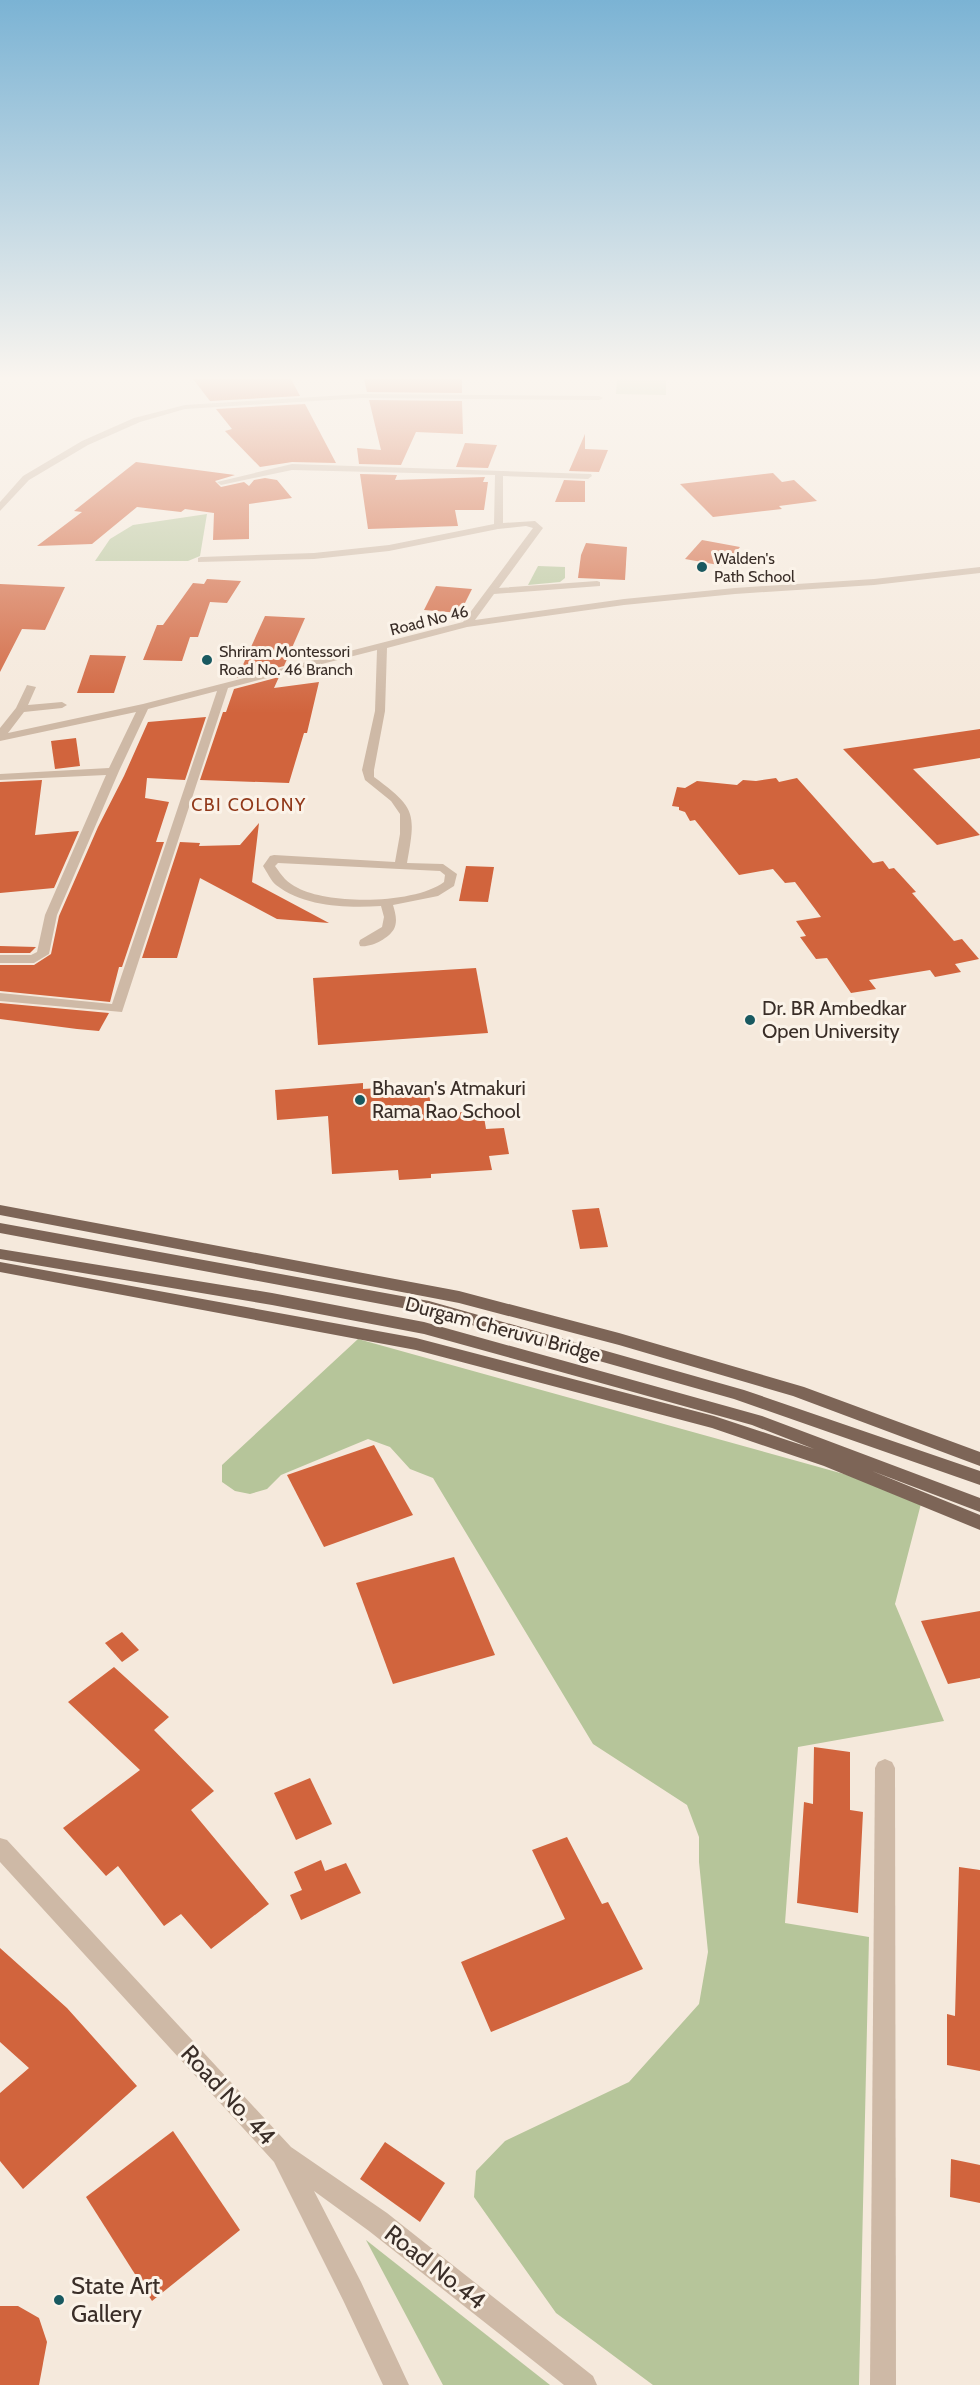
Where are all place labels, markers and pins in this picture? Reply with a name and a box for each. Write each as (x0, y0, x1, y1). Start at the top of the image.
place label: Walden's Path School (714, 549, 795, 586)
marker: Walden's Path School (695, 560, 709, 574)
place label: Shriram Montessori Road No. 46 Branch (219, 642, 353, 679)
marker: Shriram Montessori Road No. 46 Branch (200, 653, 214, 667)
place label: Dr. BR Ambedkar Open University (762, 996, 907, 1043)
marker: Dr. BR Ambedkar Open University (743, 1013, 757, 1027)
place label: Bhavan's Atmakuri Rama Rao School (372, 1076, 526, 1123)
marker: Bhavan's Atmakuri Rama Rao School (353, 1093, 367, 1107)
place label: State Art Gallery (71, 2271, 160, 2328)
marker: State Art Gallery (52, 2293, 66, 2307)

